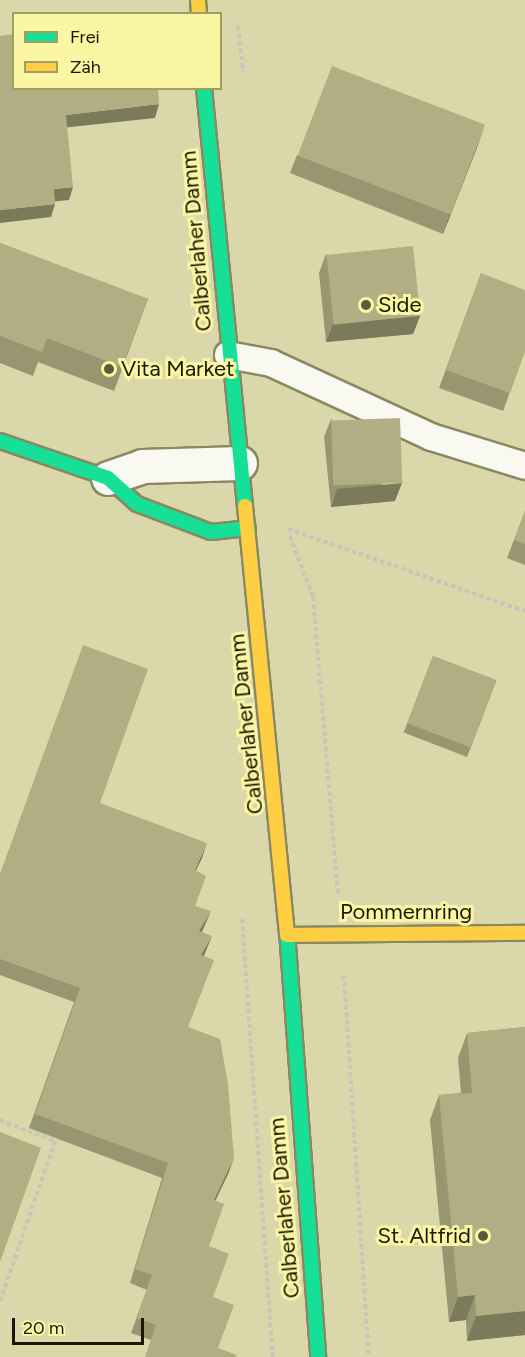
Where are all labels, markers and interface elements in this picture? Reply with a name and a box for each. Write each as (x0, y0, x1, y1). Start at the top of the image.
legend (12, 12, 222, 90)
text: Frei (70, 26, 100, 48)
text: Zäh (70, 56, 101, 78)
street label: Calberlaher Damm (175, 150, 217, 332)
place label: Side (378, 292, 422, 318)
marker: Side (359, 298, 373, 312)
place label: Vita Market (121, 356, 234, 382)
marker: Vita Market (102, 362, 116, 376)
street label: Calberlaher Damm (223, 632, 269, 816)
street label: Pommernring (340, 899, 472, 925)
street label: Calberlaher Damm (263, 1117, 305, 1299)
place label: St. Altfrid (378, 1223, 471, 1249)
marker: St. Altfrid (476, 1229, 490, 1243)
scale bar (15, 1306, 147, 1344)
text: 20 m (23, 1317, 64, 1339)

